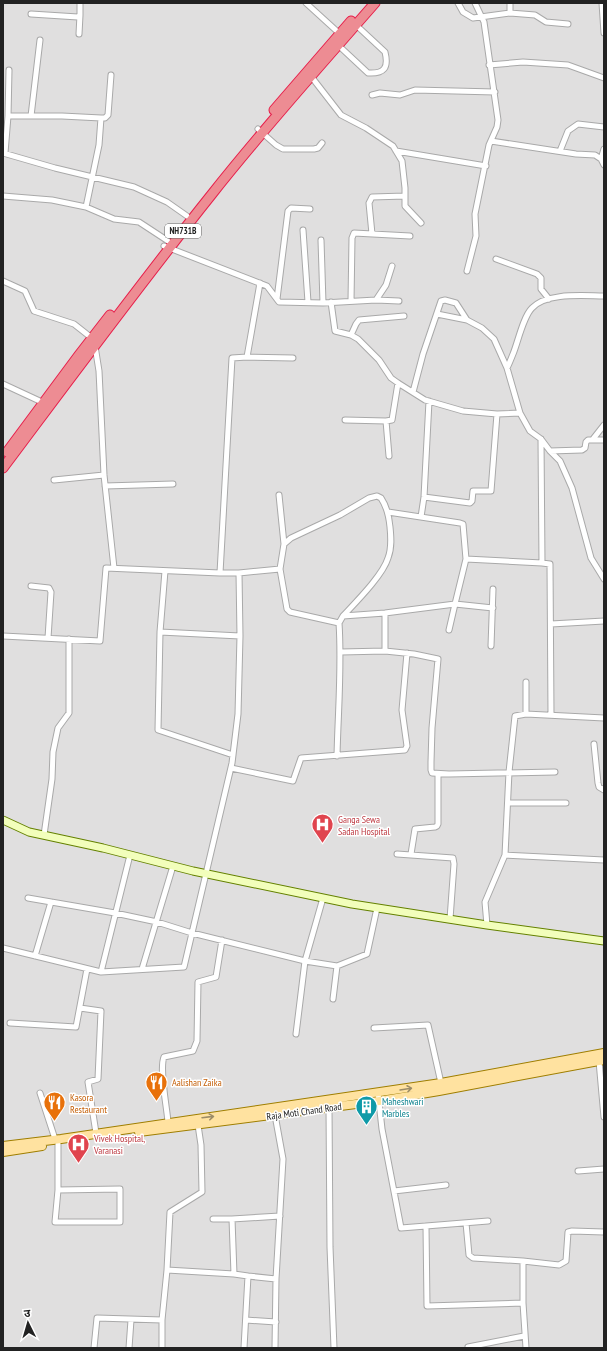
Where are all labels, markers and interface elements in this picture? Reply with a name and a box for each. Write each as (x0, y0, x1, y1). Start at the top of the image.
road number: NH731B (165, 224, 201, 238)
hospital icon: Ganga Sewa Sadan Hospital (310, 812, 336, 845)
place label: Ganga Sewa Sadan Hospital (338, 813, 390, 838)
restaurant icon: Aalishan Zaika (144, 1069, 170, 1102)
place label: Aalishan Zaika (172, 1076, 222, 1089)
one-way arrow (399, 1085, 412, 1093)
restaurant icon: Kasora Restaurant (41, 1090, 67, 1123)
place label: Kasora Restaurant (70, 1091, 107, 1116)
building icon: Maheshwari Marbles (354, 1094, 380, 1127)
place label: Maheshwari Marbles (382, 1095, 424, 1120)
street label: Raja Moti Chand Road (266, 1100, 342, 1123)
one-way arrow (201, 1113, 214, 1121)
hospital icon: Vivek Hospital, Varanasi (66, 1131, 92, 1164)
place label: Vivek Hospital, Varanasi (93, 1132, 145, 1157)
north arrow (8, 1303, 48, 1343)
text: उ (23, 1306, 32, 1320)

